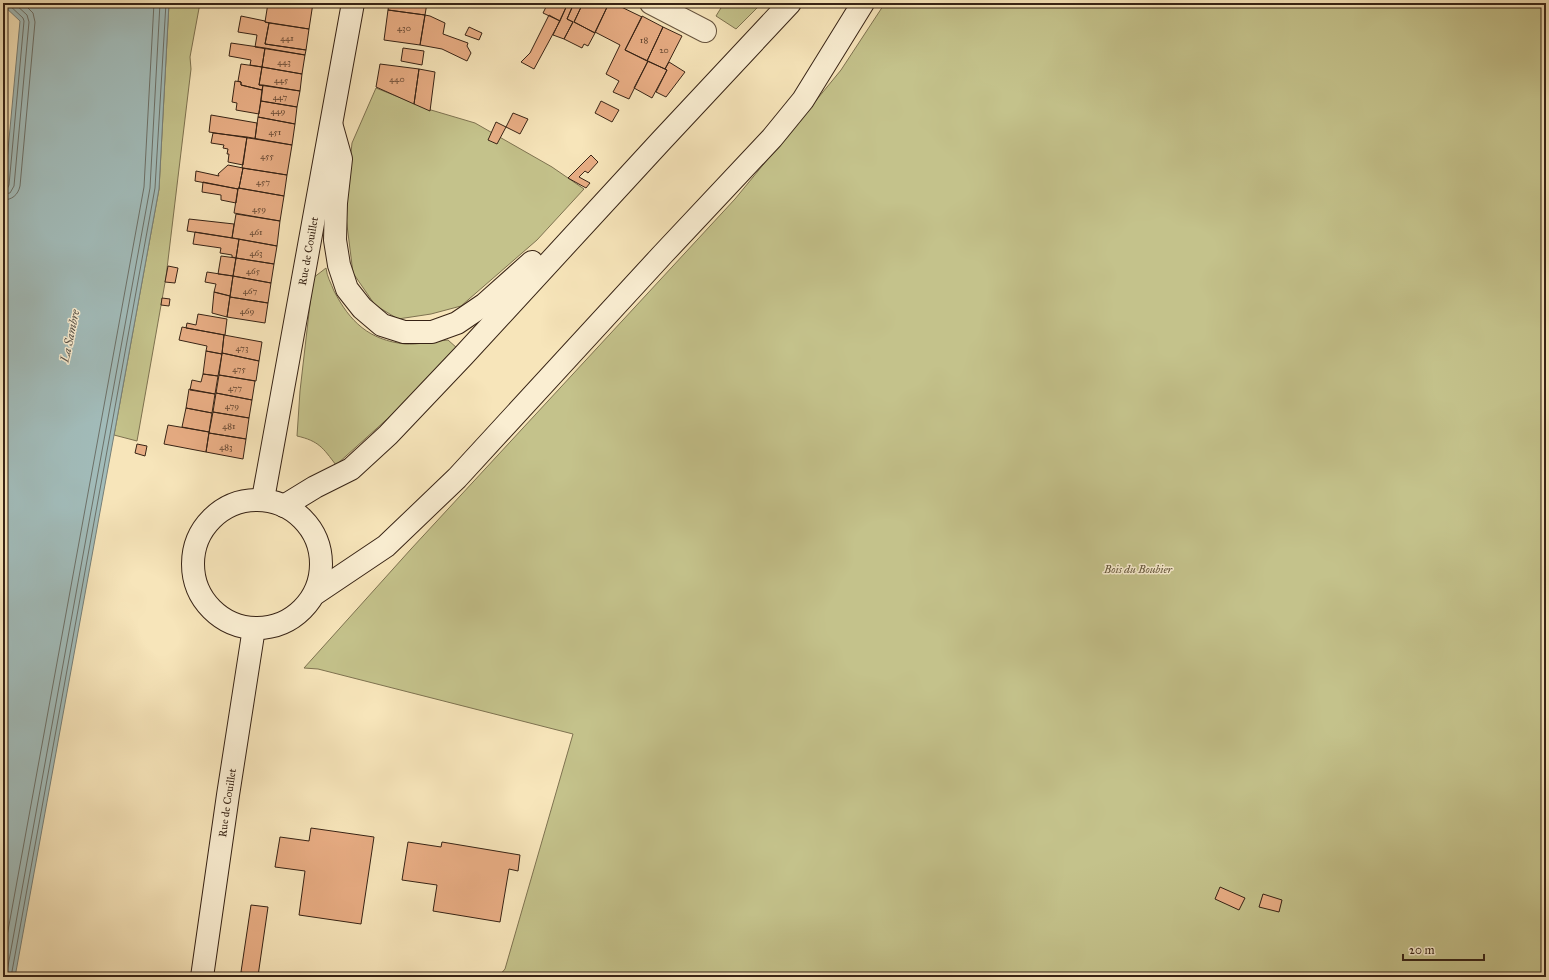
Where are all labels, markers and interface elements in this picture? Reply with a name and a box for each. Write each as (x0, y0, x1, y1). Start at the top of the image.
house number: 430 (397, 22, 411, 33)
house number: 441 (280, 32, 294, 43)
house number: 18 (640, 34, 648, 45)
house number: 20 (659, 44, 669, 55)
house number: 443 (277, 56, 291, 67)
house number: 440 (389, 73, 405, 84)
house number: 445 (274, 74, 289, 85)
house number: 447 (273, 91, 287, 102)
house number: 449 (271, 105, 286, 116)
house number: 451 (269, 126, 282, 137)
house number: 455 (260, 150, 275, 161)
house number: 457 (256, 176, 270, 187)
house number: 459 (252, 203, 266, 214)
street label: Rue de Couillet (295, 216, 321, 286)
house number: 461 (249, 226, 263, 237)
house number: 463 (249, 247, 263, 258)
house number: 465 (246, 265, 261, 276)
house number: 467 (243, 285, 257, 296)
house number: 469 (240, 305, 254, 316)
water label: La Sambre (57, 308, 83, 365)
house number: 473 (235, 342, 249, 353)
house number: 475 (232, 363, 247, 374)
house number: 477 (228, 382, 242, 393)
house number: 479 (225, 400, 239, 411)
house number: 481 (222, 420, 236, 431)
house number: 483 (219, 441, 233, 452)
park label: Bois du Boubier (1103, 563, 1174, 576)
street label: Rue de Couillet (216, 767, 239, 838)
scale bar (1403, 936, 1484, 962)
text: 20 m (1409, 943, 1435, 957)

